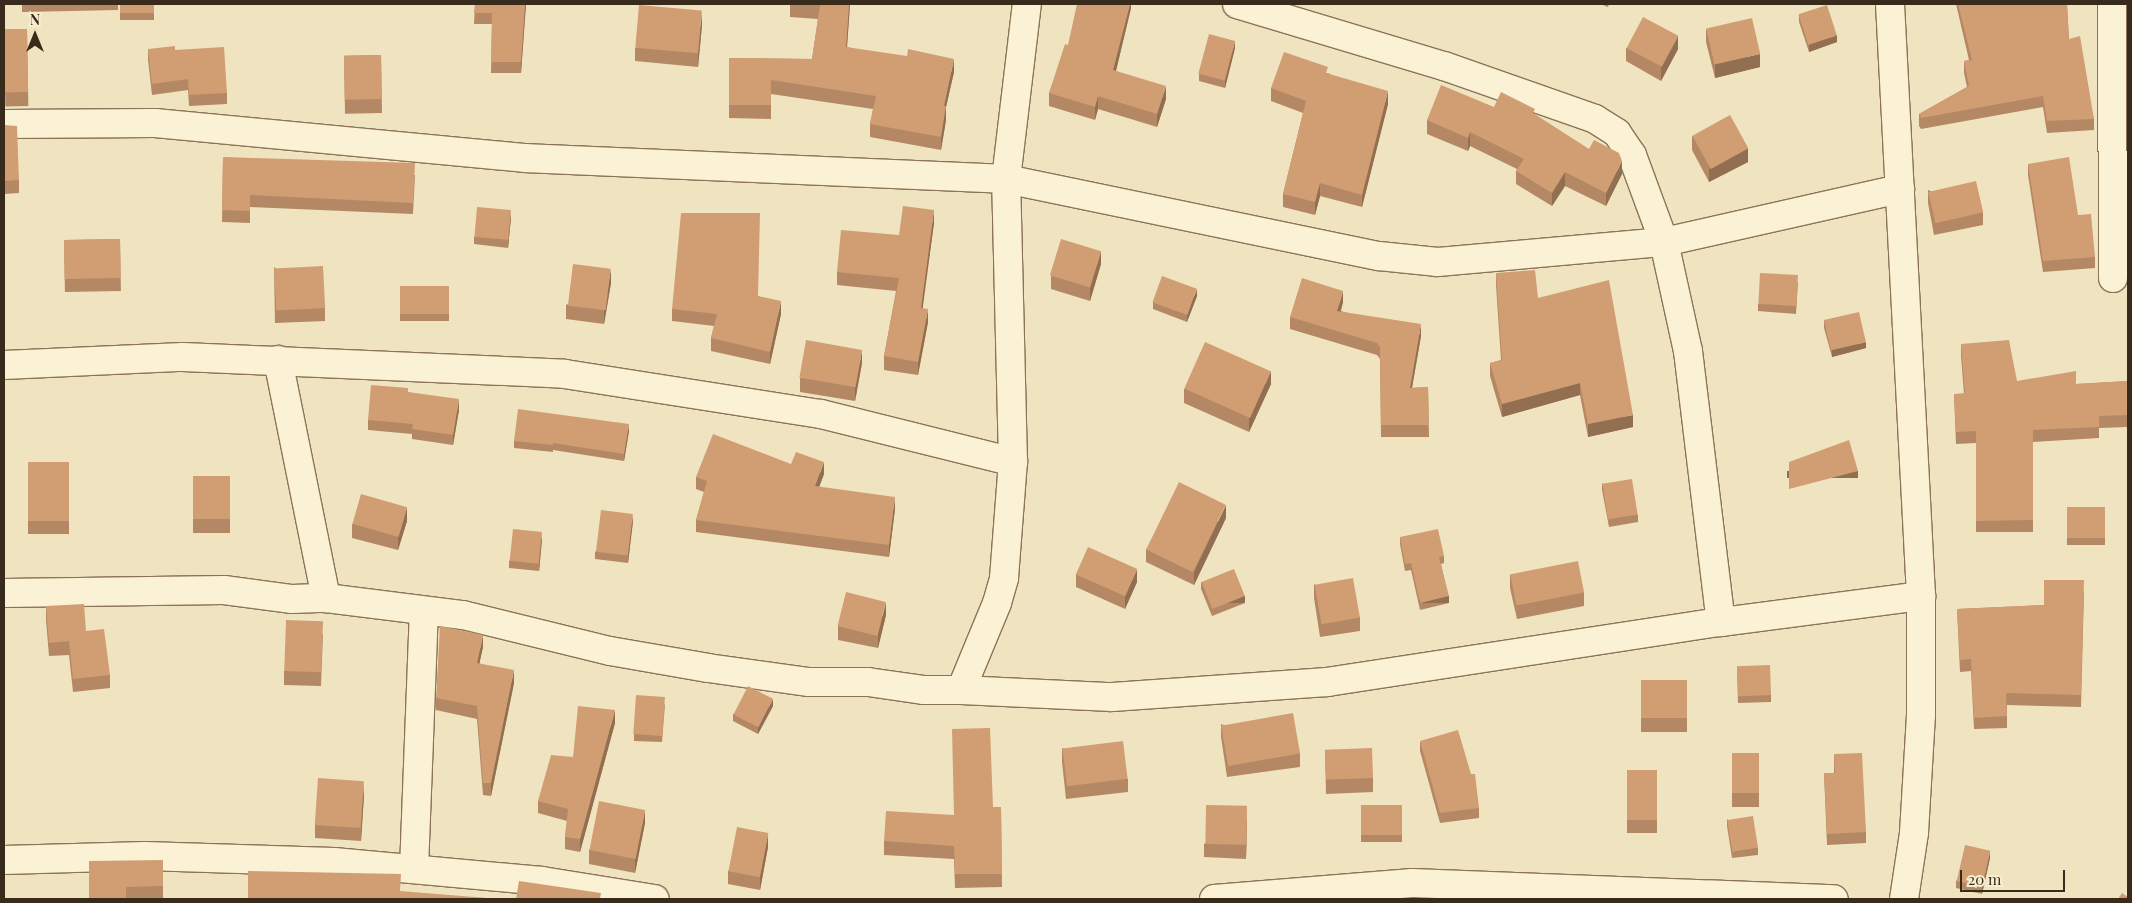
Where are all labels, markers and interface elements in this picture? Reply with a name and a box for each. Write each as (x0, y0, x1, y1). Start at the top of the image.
north arrow (10, 10, 60, 60)
text: N (30, 10, 40, 29)
scale bar (1962, 860, 2067, 892)
text: 20 m (1968, 869, 2001, 889)

